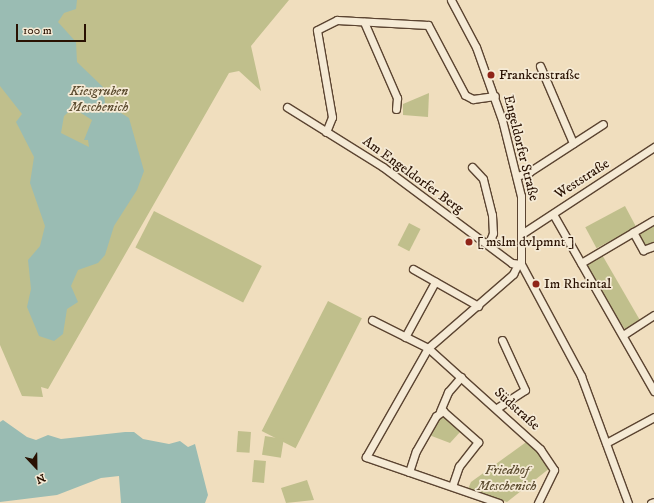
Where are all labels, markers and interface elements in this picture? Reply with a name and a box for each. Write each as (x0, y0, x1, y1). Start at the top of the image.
scale bar (18, 16, 88, 42)
text: 100 m (23, 23, 52, 38)
place label: Frankenstraße (499, 67, 580, 83)
marker: Frankenstraße (486, 70, 496, 80)
park label: Kiesgruben Meschenich (69, 83, 129, 116)
street label: Engeldorfer Straße (500, 93, 542, 203)
street label: Am Engeldorfer Berg (359, 133, 467, 217)
street label: Weststraße (552, 155, 612, 203)
place label: [ mslm dvlpmnt ] (477, 234, 575, 250)
marker: [ mslm dvlpmnt ] (464, 237, 474, 247)
place label: Im Rheintal (544, 276, 611, 292)
marker: Im Rheintal (531, 279, 541, 289)
street label: Südstraße (491, 384, 543, 434)
north arrow (16, 447, 56, 487)
park label: Friedhof Meschenich (477, 462, 537, 494)
text: N (34, 470, 47, 486)

